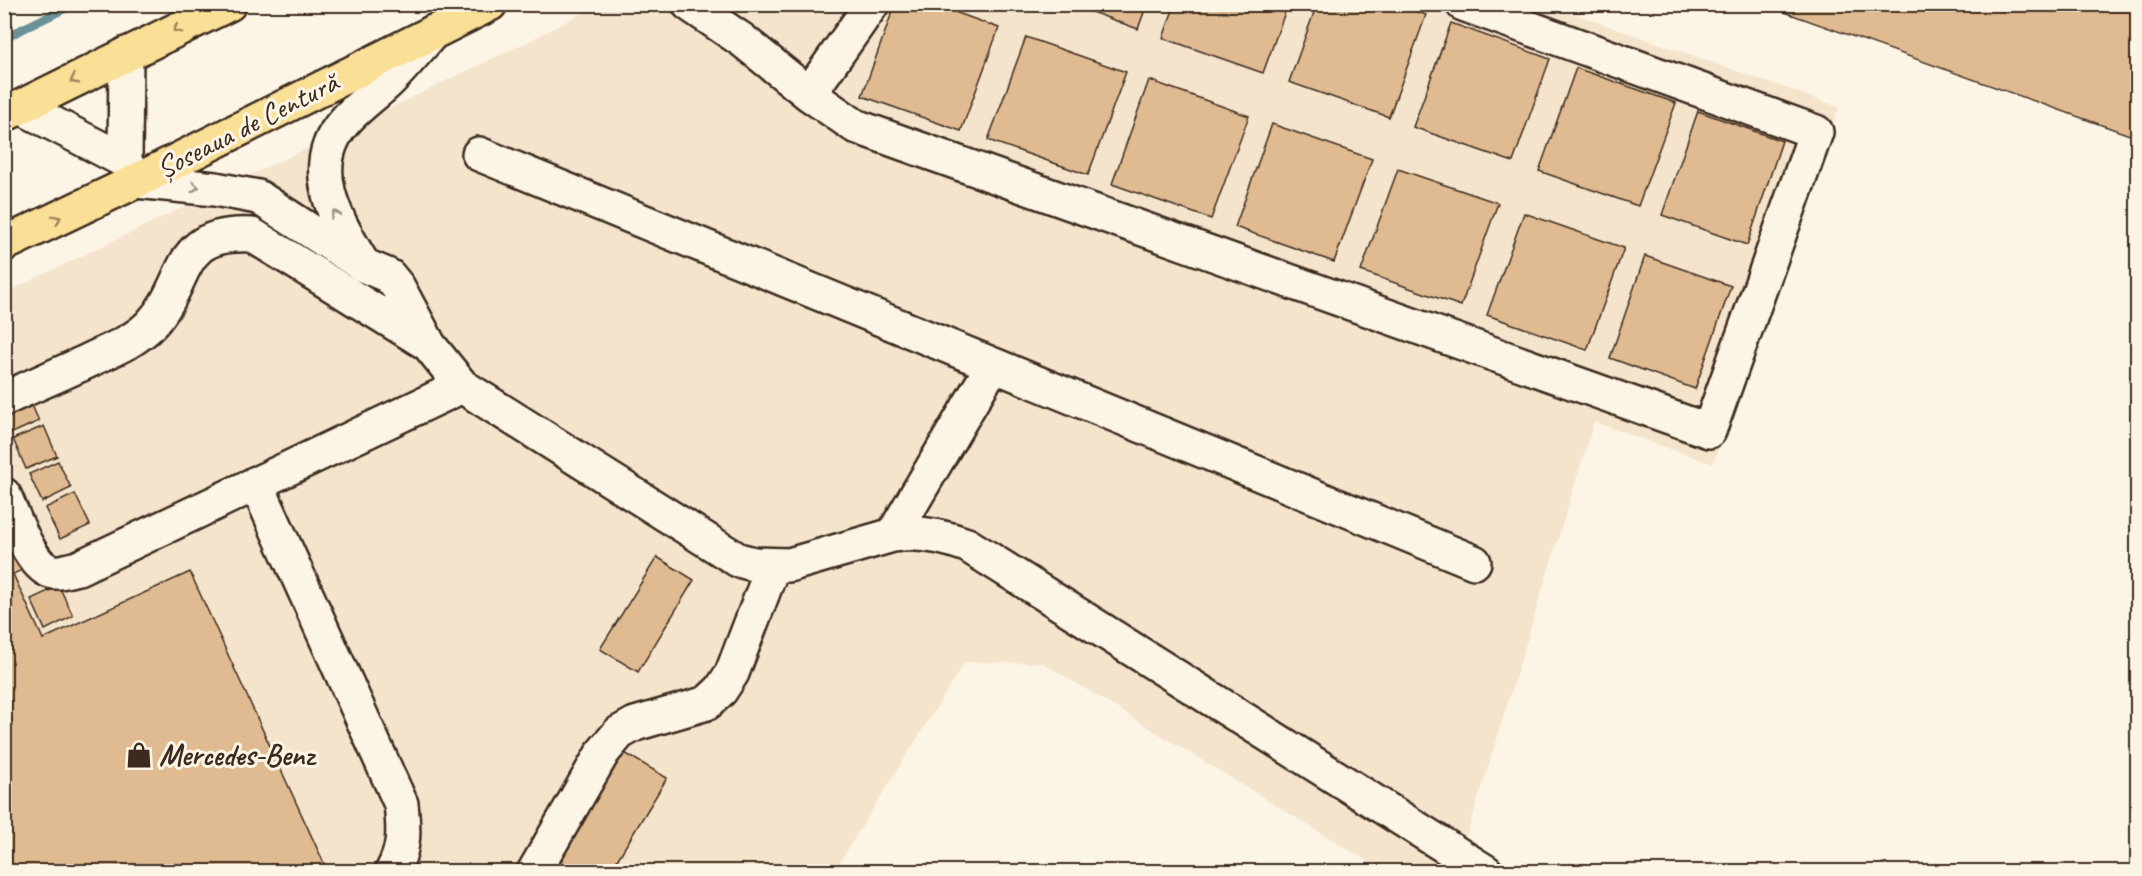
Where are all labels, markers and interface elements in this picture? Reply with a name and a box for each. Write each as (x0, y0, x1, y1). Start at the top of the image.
one-way arrow (173, 22, 184, 34)
street label: Șoseaua de Centură (150, 62, 347, 187)
one-way arrow (69, 73, 80, 85)
one-way arrow (190, 180, 199, 193)
one-way arrow (329, 209, 342, 220)
one-way arrow (51, 215, 62, 227)
place label: Mercedes-Benz (159, 736, 317, 774)
shop icon: Mercedes-Benz (124, 740, 154, 770)

